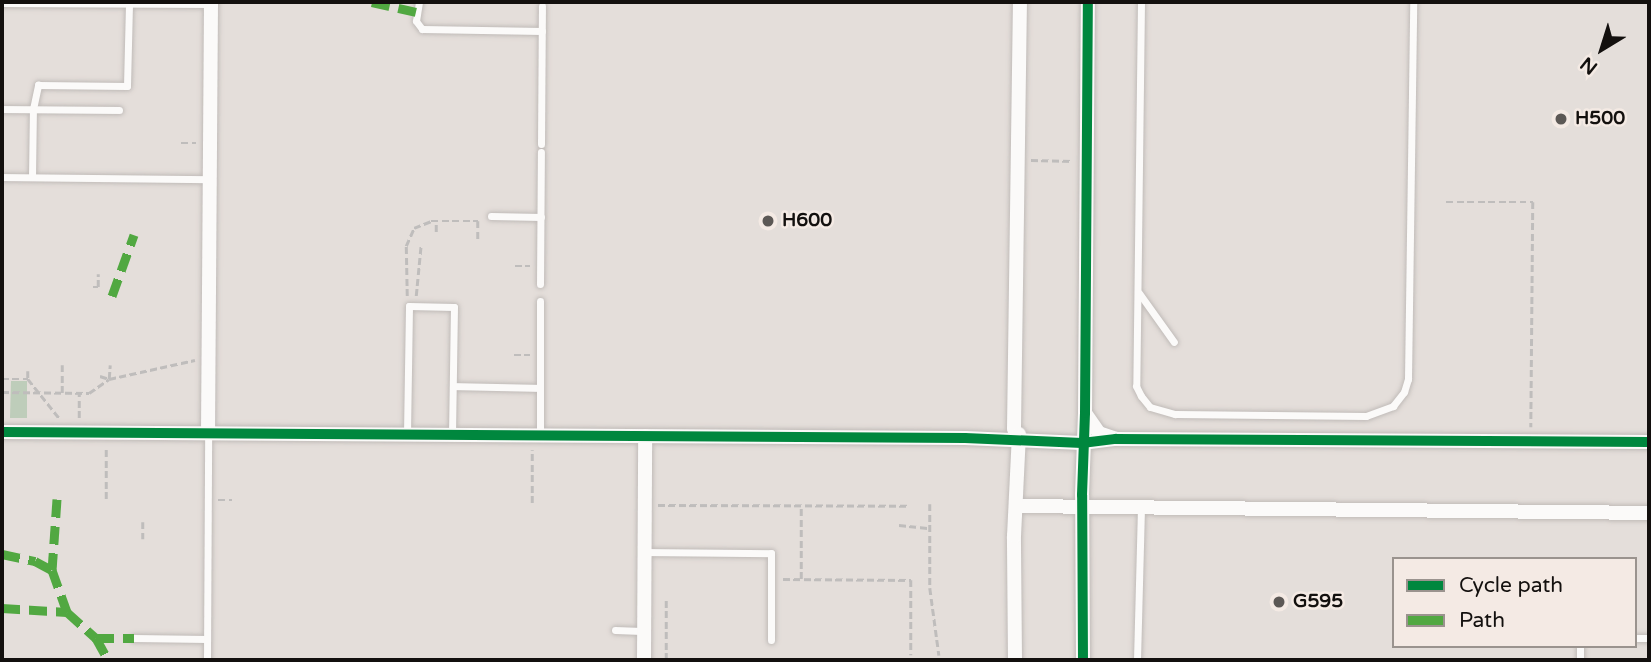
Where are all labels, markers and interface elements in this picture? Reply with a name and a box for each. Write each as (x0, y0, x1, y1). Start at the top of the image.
north arrow (1567, 14, 1637, 84)
text: N (1576, 52, 1602, 79)
place label: H500 (1575, 108, 1625, 130)
marker: H500 (1553, 111, 1569, 127)
place label: H600 (782, 210, 832, 232)
marker: H600 (760, 213, 776, 229)
legend (1392, 557, 1637, 648)
text: Cycle path (1459, 573, 1563, 598)
place label: G595 (1293, 591, 1343, 613)
marker: G595 (1271, 594, 1287, 610)
text: Path (1459, 608, 1505, 633)

